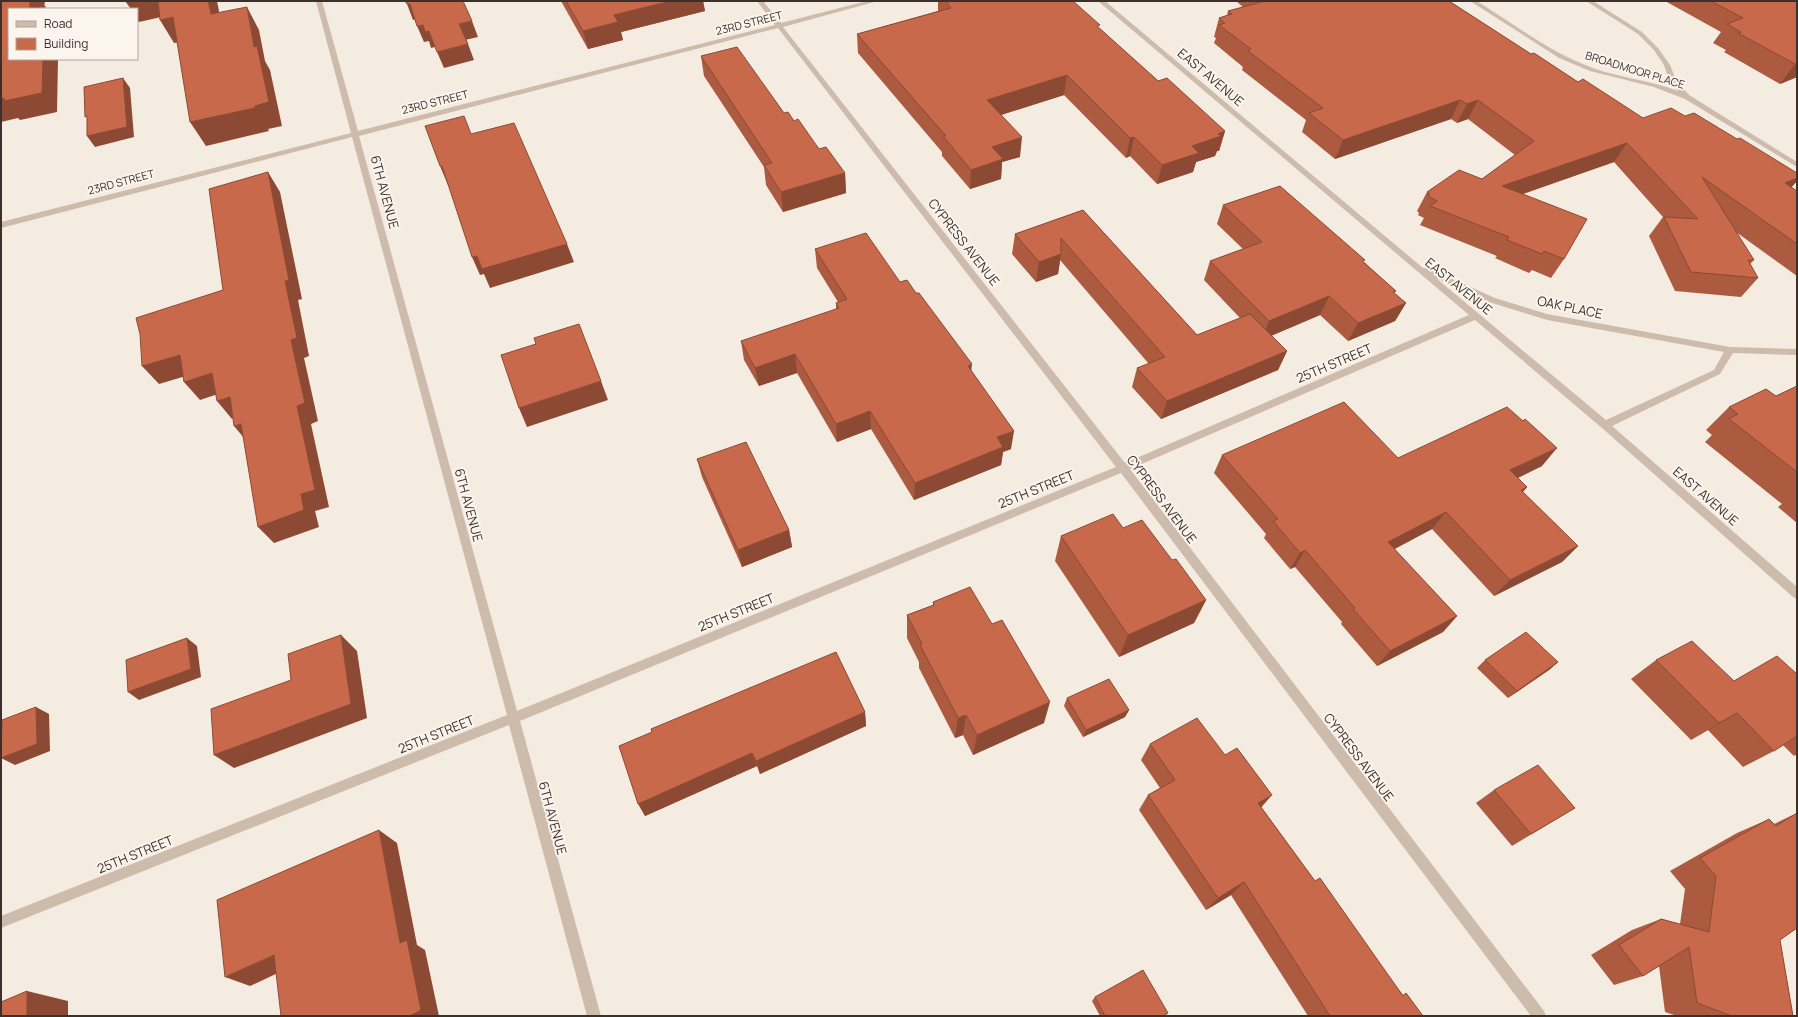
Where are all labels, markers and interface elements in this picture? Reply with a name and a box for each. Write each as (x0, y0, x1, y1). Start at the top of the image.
street label: 23RD STREET (714, 7, 784, 38)
legend (8, 8, 138, 60)
text: Road (44, 15, 72, 32)
text: Building (44, 35, 88, 52)
street label: EAST AVENUE (1174, 44, 1248, 110)
street label: BROADMOOR PLACE (1584, 47, 1687, 92)
street label: 23RD STREET (400, 86, 470, 117)
street label: 6TH AVENUE (367, 153, 403, 231)
street label: 23RD STREET (86, 165, 156, 198)
street label: CYPRESS AVENUE (924, 195, 1004, 289)
street label: EAST AVENUE (1422, 253, 1496, 319)
street label: OAK PLACE (1536, 291, 1604, 323)
street label: 25TH STREET (1293, 339, 1375, 387)
street label: CYPRESS AVENUE (1123, 451, 1201, 547)
street label: EAST AVENUE (1669, 463, 1743, 529)
street label: 25TH STREET (995, 465, 1077, 512)
street label: 6TH AVENUE (451, 466, 487, 544)
street label: 25TH STREET (695, 588, 777, 635)
street label: CYPRESS AVENUE (1320, 709, 1398, 805)
street label: 25TH STREET (395, 710, 477, 757)
street label: 6TH AVENUE (535, 779, 571, 857)
street label: 25TH STREET (94, 830, 176, 877)

